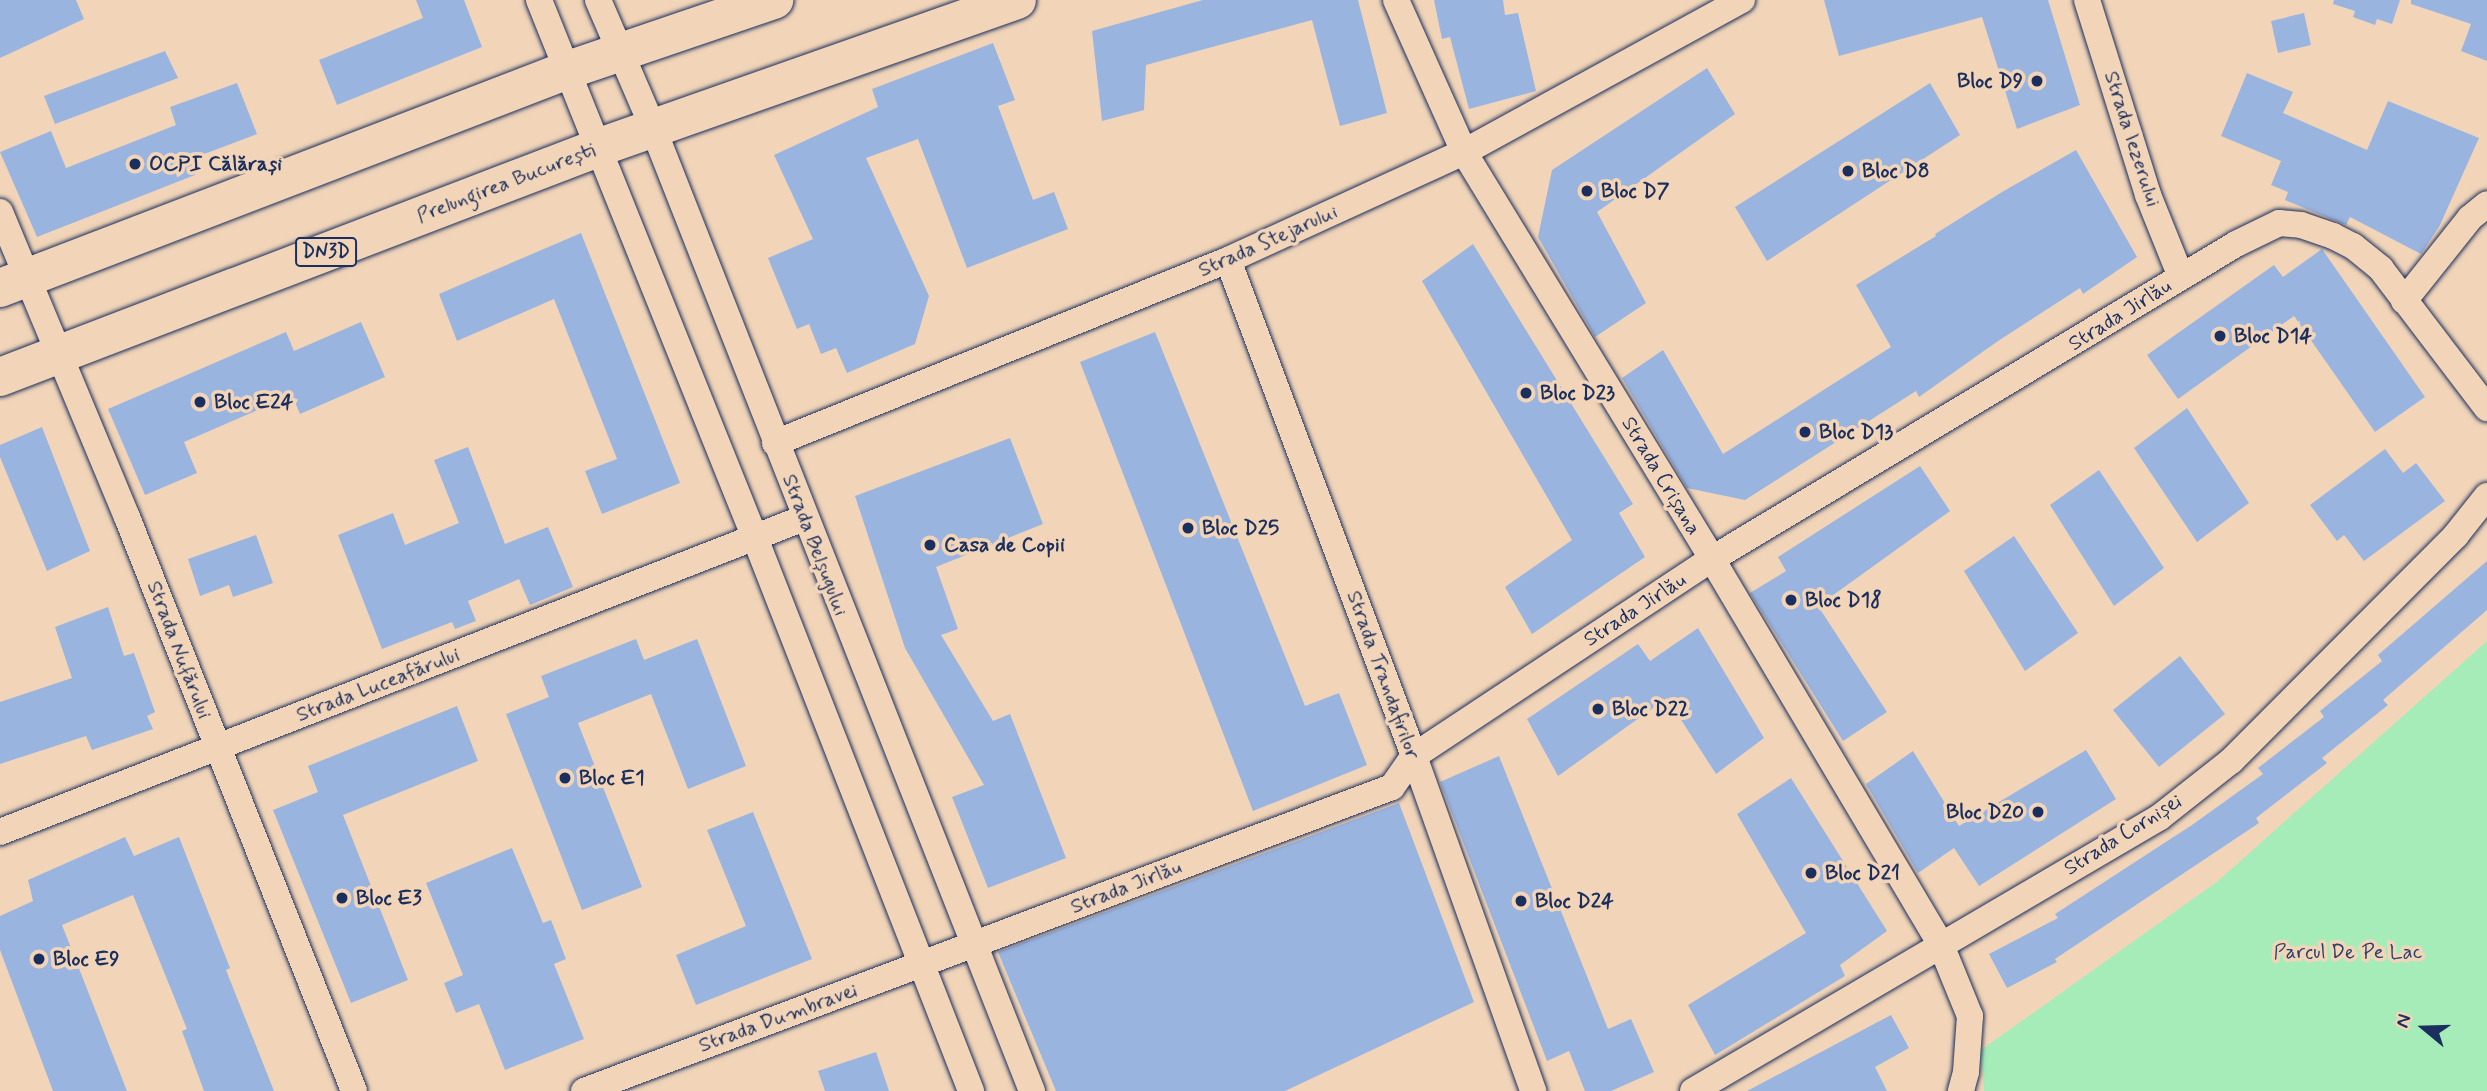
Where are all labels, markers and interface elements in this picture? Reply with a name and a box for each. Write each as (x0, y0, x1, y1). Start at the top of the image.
place label: Bloc D9 (1957, 68, 2023, 94)
street label: Strada Iezerului (2098, 68, 2166, 210)
marker: Bloc D9 (2029, 73, 2045, 89)
street label: Prelungirea București (416, 138, 596, 228)
place label: OCPI Călărași (149, 151, 283, 177)
marker: OCPI Călărași (127, 156, 143, 172)
place label: Bloc D8 (1862, 158, 1930, 184)
marker: Bloc D8 (1840, 163, 1856, 179)
place label: Bloc D7 (1601, 178, 1670, 204)
marker: Bloc D7 (1579, 183, 1595, 199)
street label: Strada Stejarului (1194, 199, 1342, 283)
road number: DN3D (294, 236, 358, 268)
street label: Strada Jirlău (2064, 274, 2176, 356)
place label: Bloc D14 (2234, 323, 2312, 349)
marker: Bloc D14 (2212, 328, 2228, 344)
place label: Bloc D23 (1540, 380, 1615, 406)
marker: Bloc D23 (1518, 385, 1534, 401)
place label: Bloc E24 (214, 389, 291, 415)
marker: Bloc E24 (192, 394, 208, 410)
street label: Strada Crișana (1615, 412, 1707, 540)
place label: Bloc D13 (1819, 419, 1893, 445)
marker: Bloc D13 (1797, 424, 1813, 440)
street label: Strada Belșugului (776, 470, 854, 620)
place label: Bloc D25 (1202, 515, 1279, 541)
marker: Bloc D25 (1180, 520, 1196, 536)
place label: Casa de Copii (944, 532, 1064, 558)
marker: Casa de Copii (922, 537, 938, 553)
street label: Strada Jirlău (1580, 568, 1690, 652)
street label: Strada Nufărului (141, 578, 217, 722)
street label: Strada Trandafirilor (1341, 587, 1425, 763)
place label: Bloc D18 (1805, 587, 1882, 613)
marker: Bloc D18 (1783, 592, 1799, 608)
street label: Strada Luceafărului (292, 642, 464, 728)
place label: Bloc D22 (1612, 696, 1689, 722)
marker: Bloc D22 (1590, 701, 1606, 717)
place label: Bloc E1 (579, 765, 642, 791)
marker: Bloc E1 (557, 770, 573, 786)
street label: Strada Cornișei (2056, 786, 2190, 884)
place label: Bloc D20 (1946, 799, 2024, 825)
marker: Bloc D20 (2030, 804, 2046, 820)
street label: Strada Jirlău (1067, 854, 1185, 920)
place label: Bloc D21 (1825, 860, 1900, 886)
marker: Bloc D21 (1803, 865, 1819, 881)
place label: Bloc E3 (356, 885, 419, 911)
place label: Bloc D24 (1535, 888, 1614, 914)
marker: Bloc E3 (334, 890, 350, 906)
marker: Bloc D24 (1513, 893, 1529, 909)
park label: Parcul De Pe Lac (2274, 939, 2422, 965)
place label: Bloc E9 (53, 946, 117, 972)
marker: Bloc E9 (31, 951, 47, 967)
street label: Strada Dumbravei (696, 978, 860, 1058)
north arrow (2389, 993, 2459, 1063)
text: N (2390, 1011, 2418, 1031)

